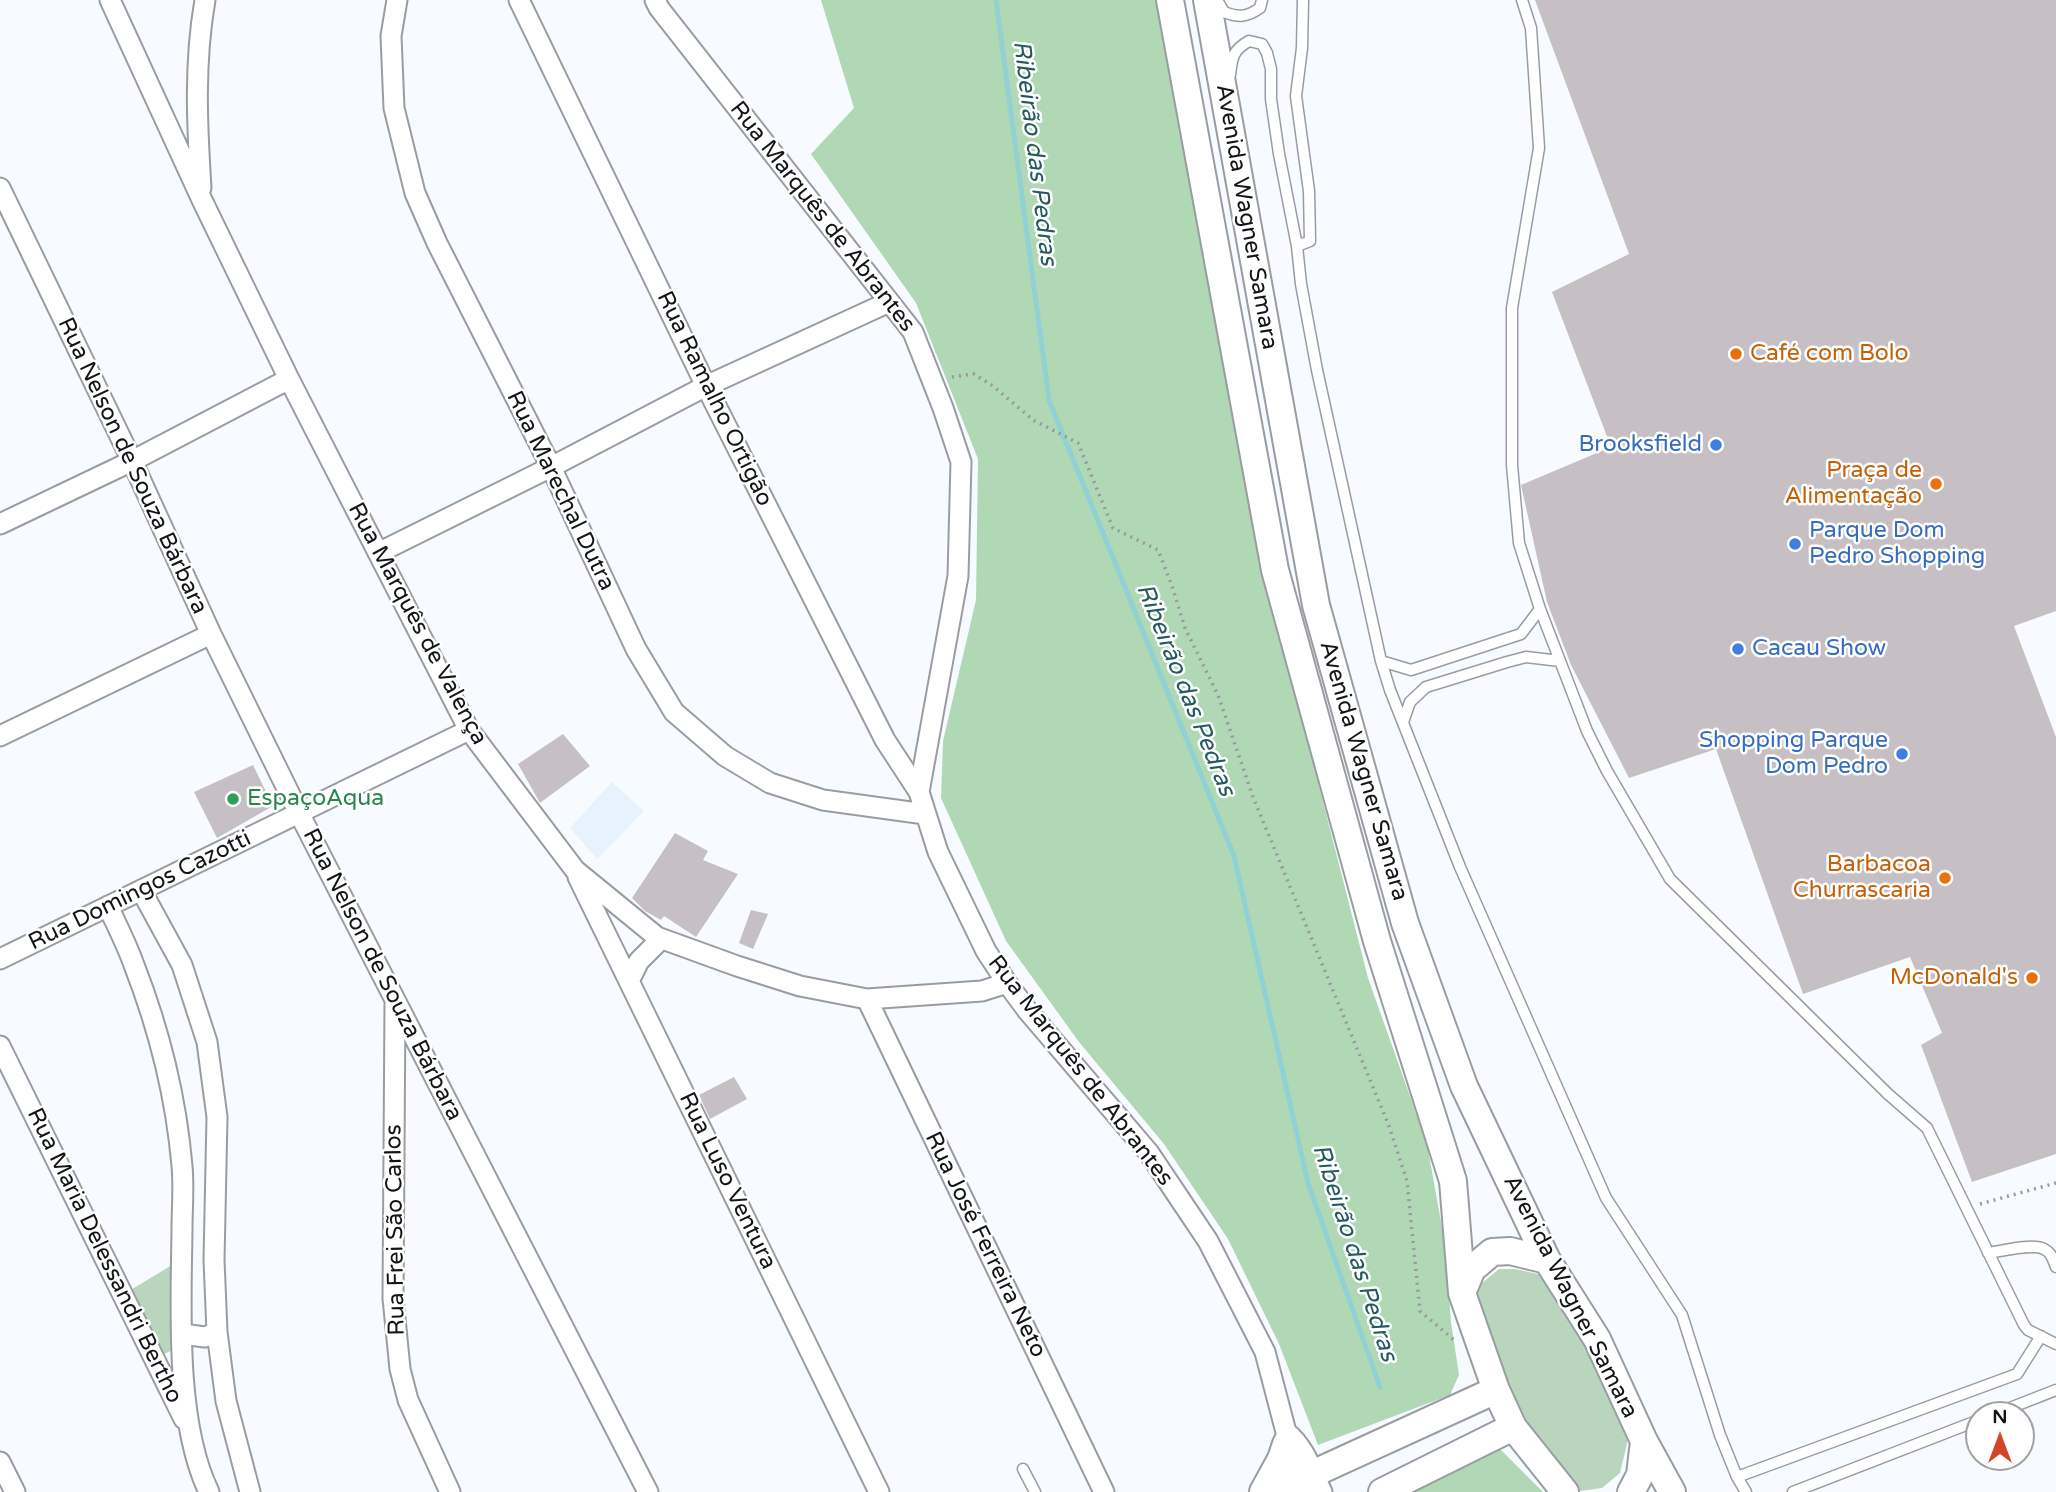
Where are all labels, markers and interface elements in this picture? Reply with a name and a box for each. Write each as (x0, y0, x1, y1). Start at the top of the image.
water label: Ribeirão das Pedras (1006, 39, 1062, 267)
street label: Avenida Wagner Samara (1209, 82, 1283, 352)
street label: Rua Marquês de Abrantes (724, 96, 920, 338)
street label: Rua Ramalho Ortigão (650, 287, 778, 511)
street label: Rua Nelson de Souza Bárbara (51, 313, 213, 619)
place label: Café com Bolo (1750, 340, 1908, 368)
marker: Café com Bolo (1728, 346, 1744, 362)
street label: Rua Marechal Dutra (500, 387, 620, 595)
place label: Brooksfield (1578, 431, 1702, 459)
marker: Brooksfield (1708, 437, 1724, 453)
place label: Praça de Alimentação (1785, 457, 1922, 511)
marker: Praça de Alimentação (1928, 476, 1944, 492)
street label: Rua Marquês de Valença (341, 498, 493, 750)
place label: Parque Dom Pedro Shopping (1809, 517, 1985, 571)
marker: Parque Dom Pedro Shopping (1787, 536, 1803, 552)
water label: Ribeirão das Pedras (1129, 580, 1241, 800)
place label: Cacau Show (1752, 635, 1886, 663)
street label: Avenida Wagner Samara (1313, 638, 1413, 904)
marker: Cacau Show (1730, 641, 1746, 657)
place label: Shopping Parque Dom Pedro (1699, 727, 1888, 781)
marker: Shopping Parque Dom Pedro (1894, 746, 1910, 762)
place label: EspaçoAqua (247, 785, 384, 813)
marker: EspaçoAqua (225, 791, 241, 807)
street label: Rua Nelson de Souza Bárbara (296, 824, 468, 1126)
street label: Rua Domingos Cazotti (24, 825, 256, 957)
place label: Barbacoa Churrascaria (1793, 851, 1931, 905)
marker: Barbacoa Churrascaria (1937, 870, 1953, 886)
street label: Rua Marquês de Abrantes (982, 950, 1178, 1192)
place label: McDonald's (1890, 964, 2018, 992)
marker: McDonald's (2024, 970, 2040, 986)
street label: Rua Luso Ventura (672, 1088, 782, 1274)
street label: Rua Maria Delessandri Bertho (20, 1104, 188, 1408)
street label: Rua Frei São Carlos (380, 1124, 412, 1336)
street label: Rua José Ferreira Neto (918, 1128, 1052, 1362)
water label: Ribeirão das Pedras (1305, 1141, 1403, 1365)
street label: Avenida Wagner Samara (1497, 1171, 1643, 1423)
north arrow (1965, 1401, 2035, 1471)
text: N (1992, 1406, 2008, 1428)

